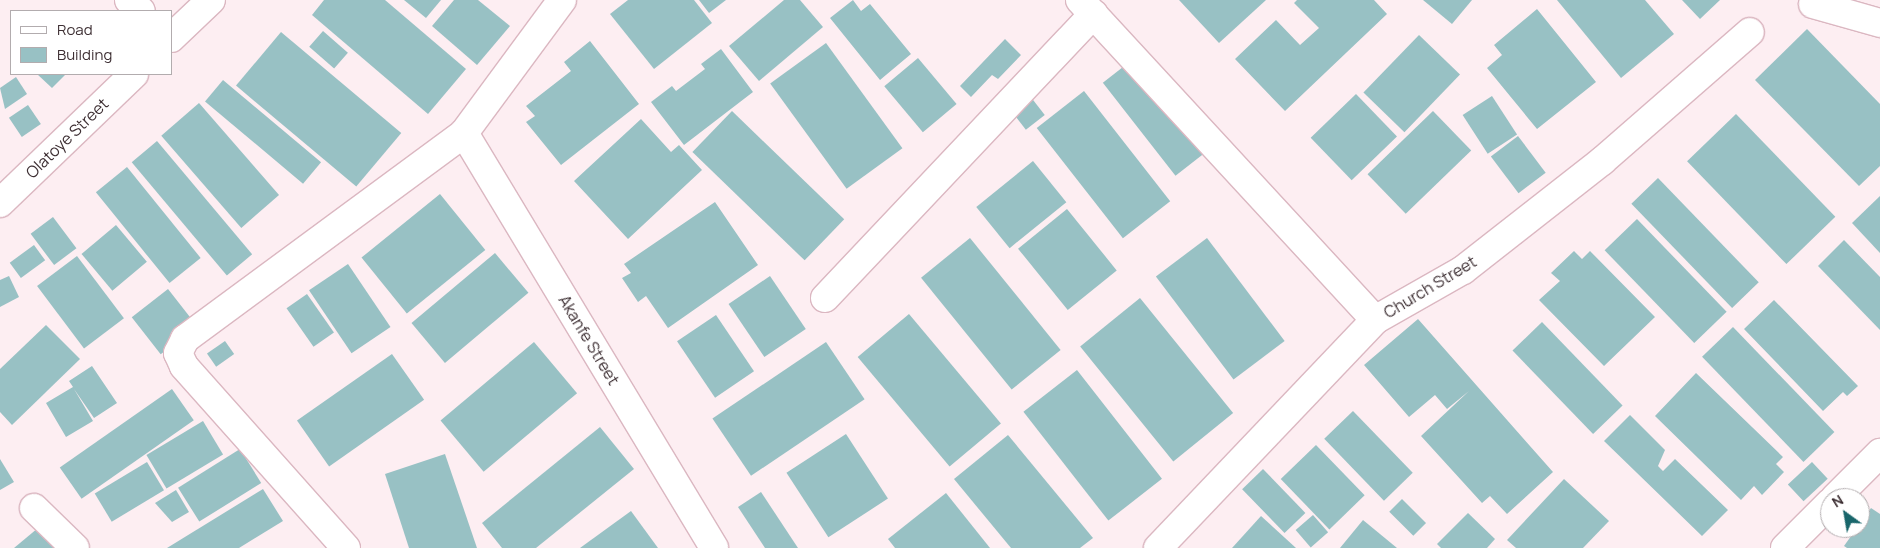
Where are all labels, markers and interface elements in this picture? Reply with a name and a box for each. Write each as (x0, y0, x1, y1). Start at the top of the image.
legend (10, 10, 172, 75)
text: Road (57, 19, 93, 40)
text: Building (57, 44, 112, 65)
street label: Olatoye Street (22, 94, 112, 182)
street label: Church Street (1380, 252, 1480, 322)
street label: Akanfe Street (555, 292, 623, 388)
north arrow (1820, 488, 1870, 538)
text: N (1828, 490, 1847, 511)

